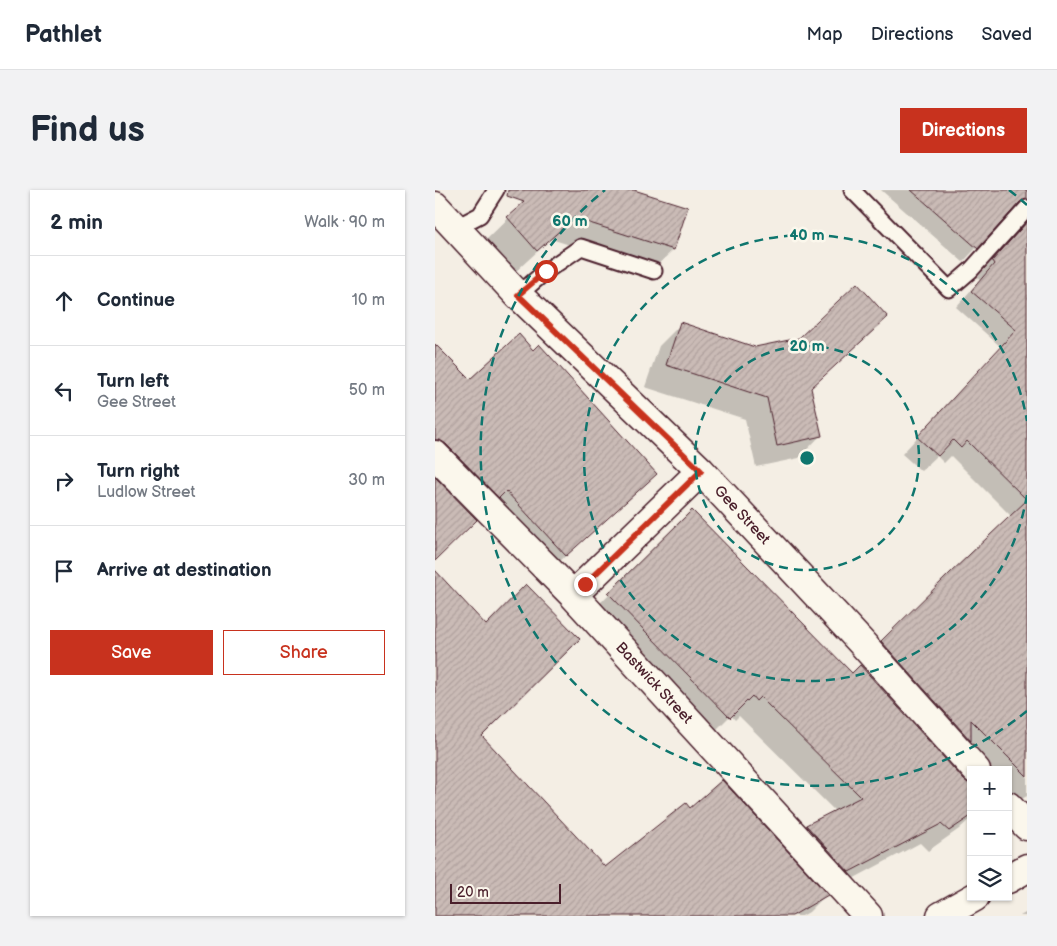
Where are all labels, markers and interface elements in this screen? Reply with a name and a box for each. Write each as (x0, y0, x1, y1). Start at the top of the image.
text: Pathlet (25, 20, 102, 49)
text: Map (807, 24, 843, 45)
text: Directions (871, 24, 953, 45)
text: Saved (981, 24, 1032, 45)
button: Directions (900, 108, 1027, 153)
text: Find us (30, 109, 145, 152)
text: 2 min (50, 210, 103, 235)
text: 60 m (552, 212, 588, 231)
text: Walk · 90 m (304, 213, 385, 232)
text: 40 m (789, 226, 825, 245)
route start (535, 260, 558, 283)
icon: ahead (50, 287, 78, 315)
text: Continue (97, 289, 175, 312)
text: 10 m (352, 291, 385, 310)
text: 20 m (790, 337, 825, 356)
text: Turn left (97, 370, 169, 393)
icon: left (50, 377, 78, 405)
text: 50 m (349, 381, 385, 400)
text: Gee Street (97, 393, 176, 412)
centre of rings (798, 449, 816, 467)
text: Turn right (97, 460, 180, 483)
icon: right (50, 467, 78, 495)
text: 30 m (348, 471, 385, 490)
street label: Gee Street (710, 481, 774, 549)
text: Ludlow Street (97, 483, 195, 502)
icon: arrive (50, 557, 78, 585)
text: Arrive at destination (97, 559, 272, 582)
route end (574, 573, 597, 596)
button: Save (50, 630, 213, 675)
button: Share (223, 630, 385, 675)
street label: Bastwick Street (611, 638, 697, 728)
map controls (967, 766, 1012, 901)
button: + (967, 766, 1012, 811)
button: − (967, 811, 1012, 856)
button: layers (967, 856, 1012, 901)
scale bar (450, 881, 561, 904)
text: 20 m (457, 884, 489, 901)

